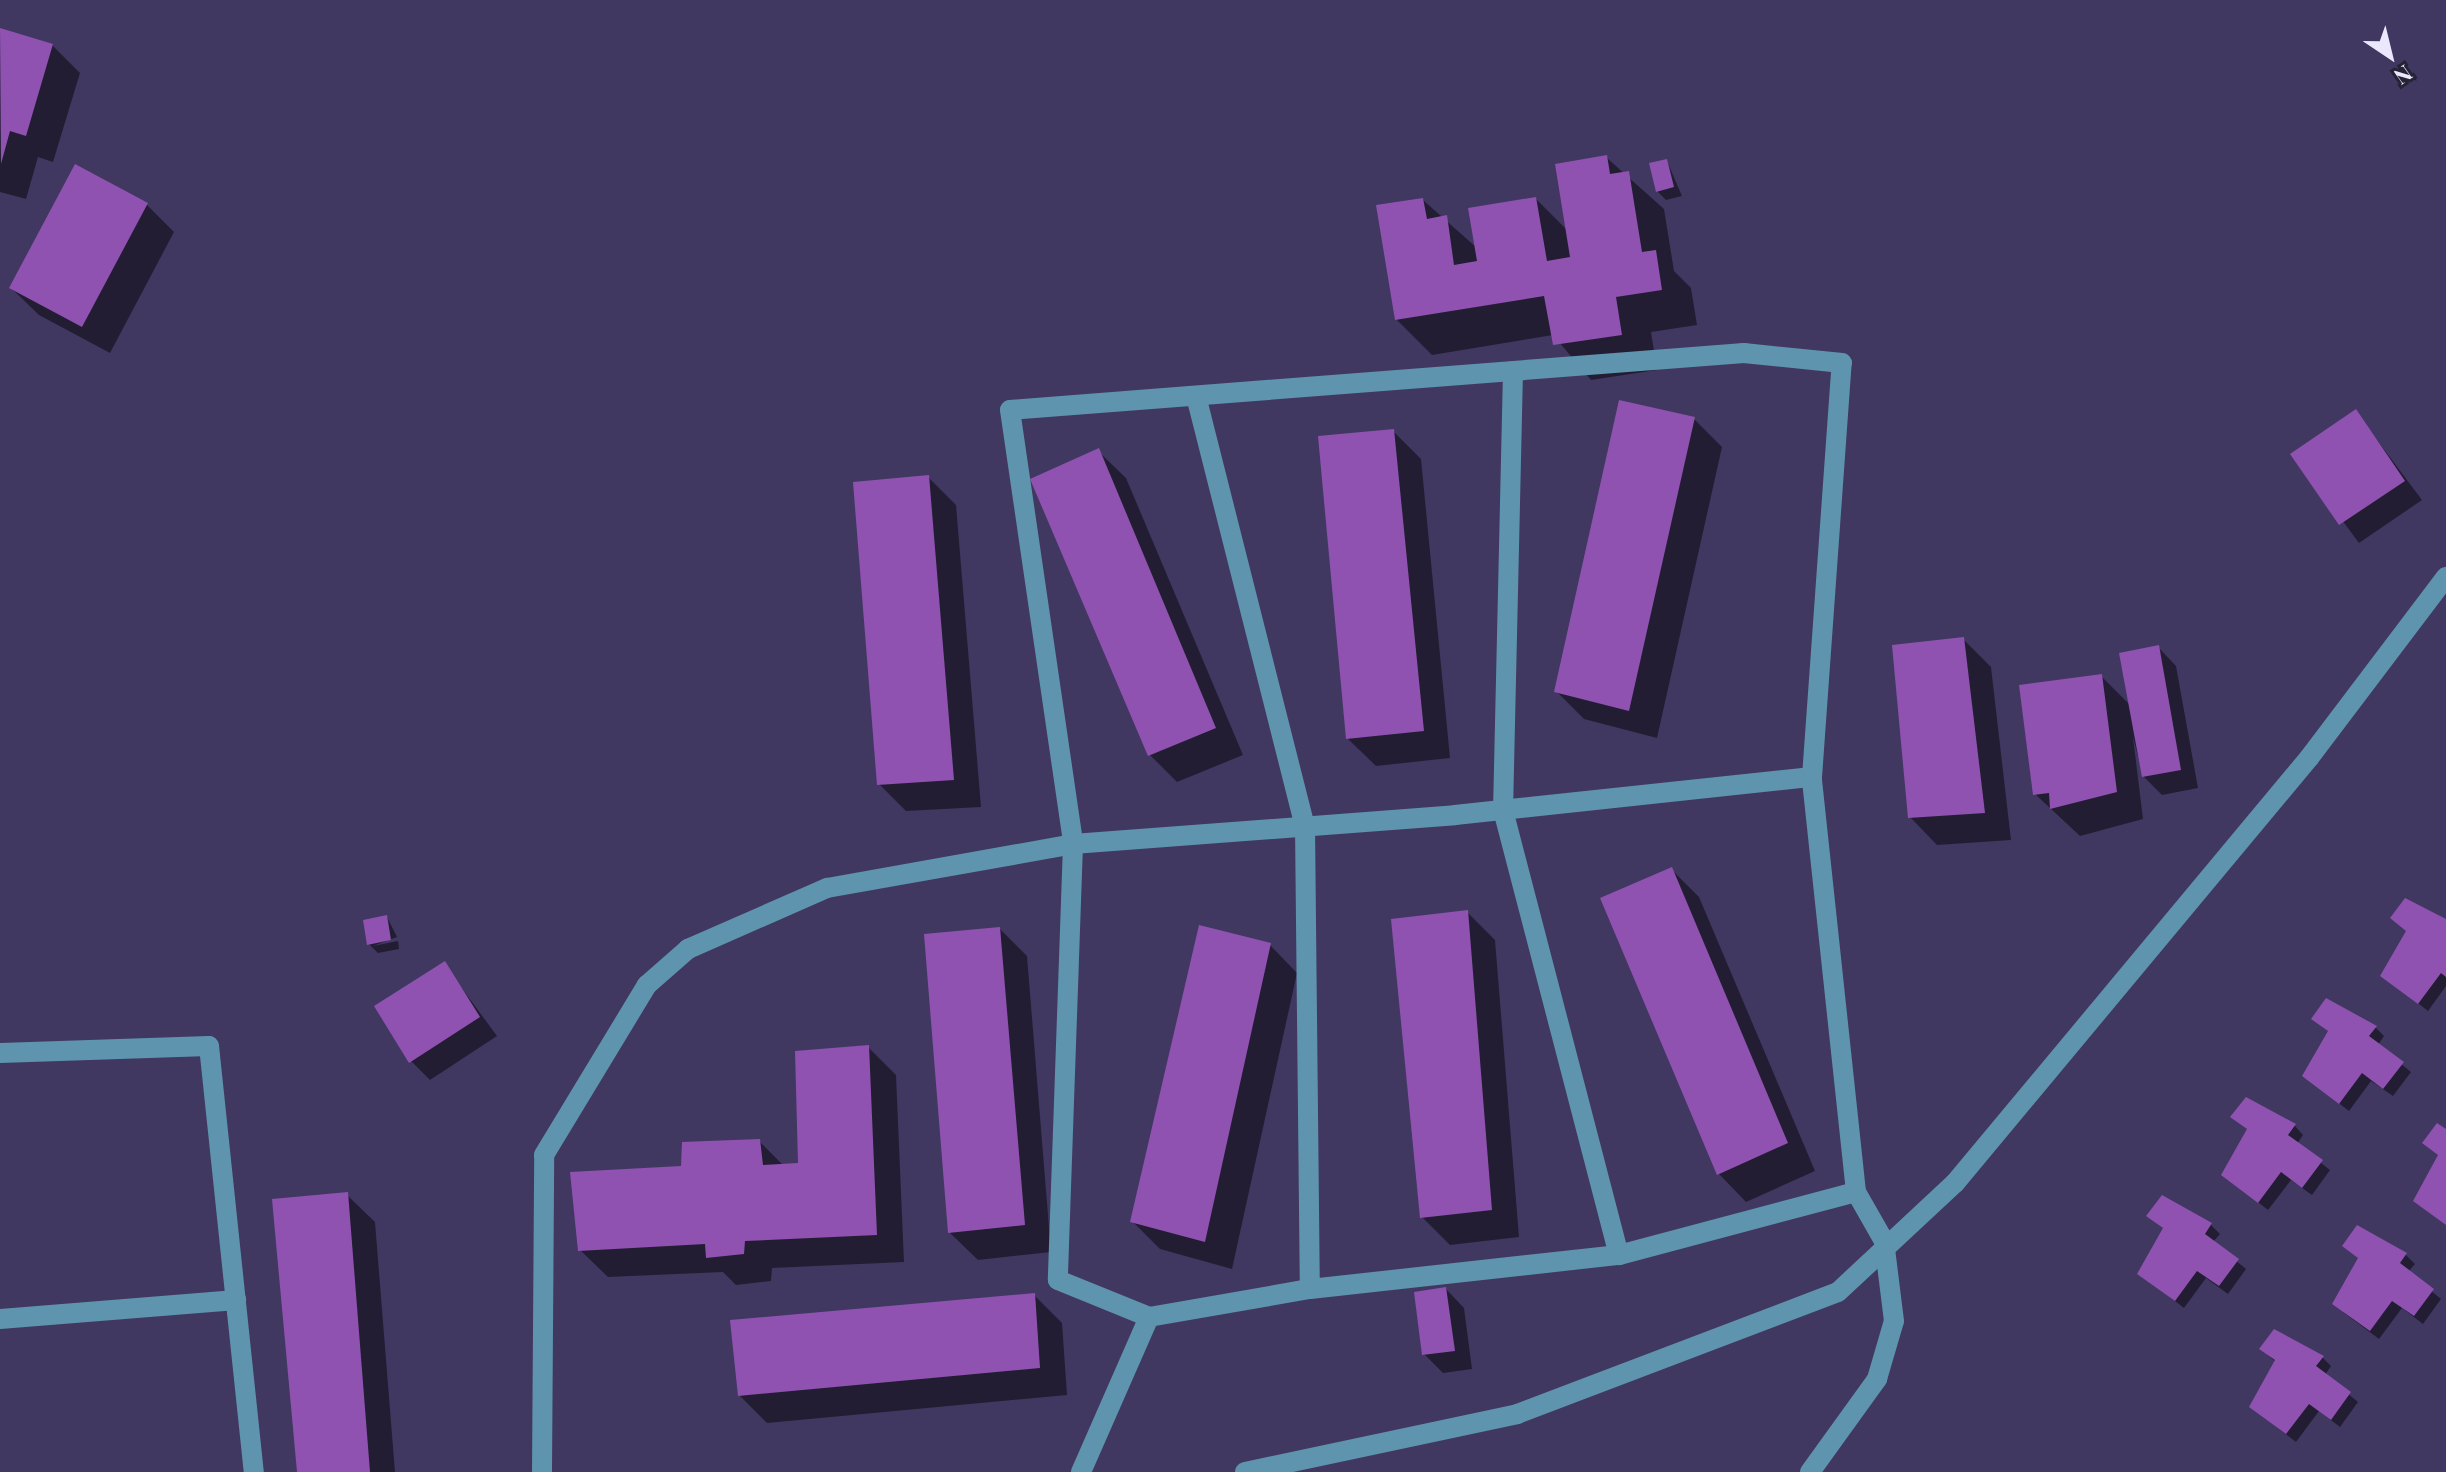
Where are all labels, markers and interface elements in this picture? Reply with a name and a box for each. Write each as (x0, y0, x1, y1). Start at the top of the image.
north arrow (2350, 16, 2430, 96)
text: N (2389, 59, 2419, 92)

